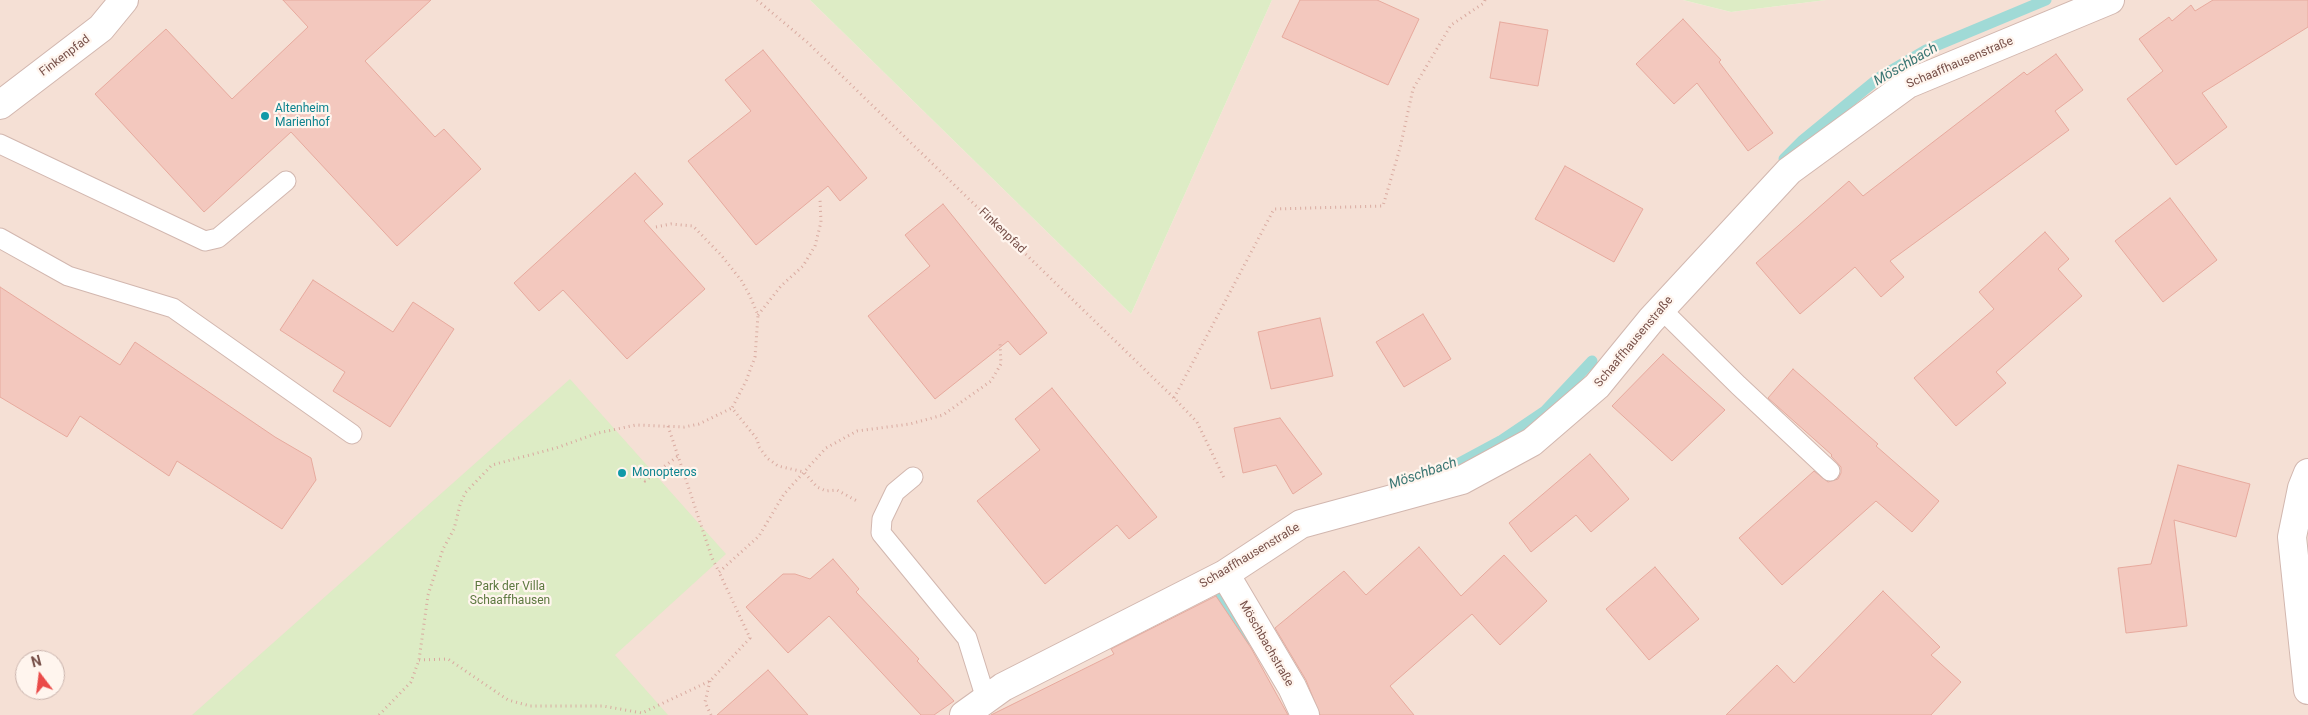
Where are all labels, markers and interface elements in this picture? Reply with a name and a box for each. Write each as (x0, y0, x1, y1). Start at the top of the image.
street label: Finkenpfad (37, 32, 93, 80)
street label: Schaaffhausenstraße (1905, 34, 2015, 92)
water label: Möschbach (1871, 40, 1941, 90)
place label: Altenheim Marienhof (275, 102, 330, 130)
marker: Altenheim Marienhof (259, 110, 271, 122)
street label: Finkenpfad (976, 205, 1028, 257)
street label: Schaaffhausenstraße (1592, 294, 1676, 390)
water label: Möschbach (1387, 455, 1459, 493)
place label: Monopteros (632, 466, 697, 480)
marker: Monopteros (616, 467, 628, 479)
street label: Schaaffhausenstraße (1197, 520, 1303, 592)
park label: Park der Villa Schaaffhausen (470, 580, 550, 608)
street label: Möschbachstraße (1236, 599, 1296, 689)
north arrow (15, 650, 65, 700)
text: N (30, 652, 43, 670)

